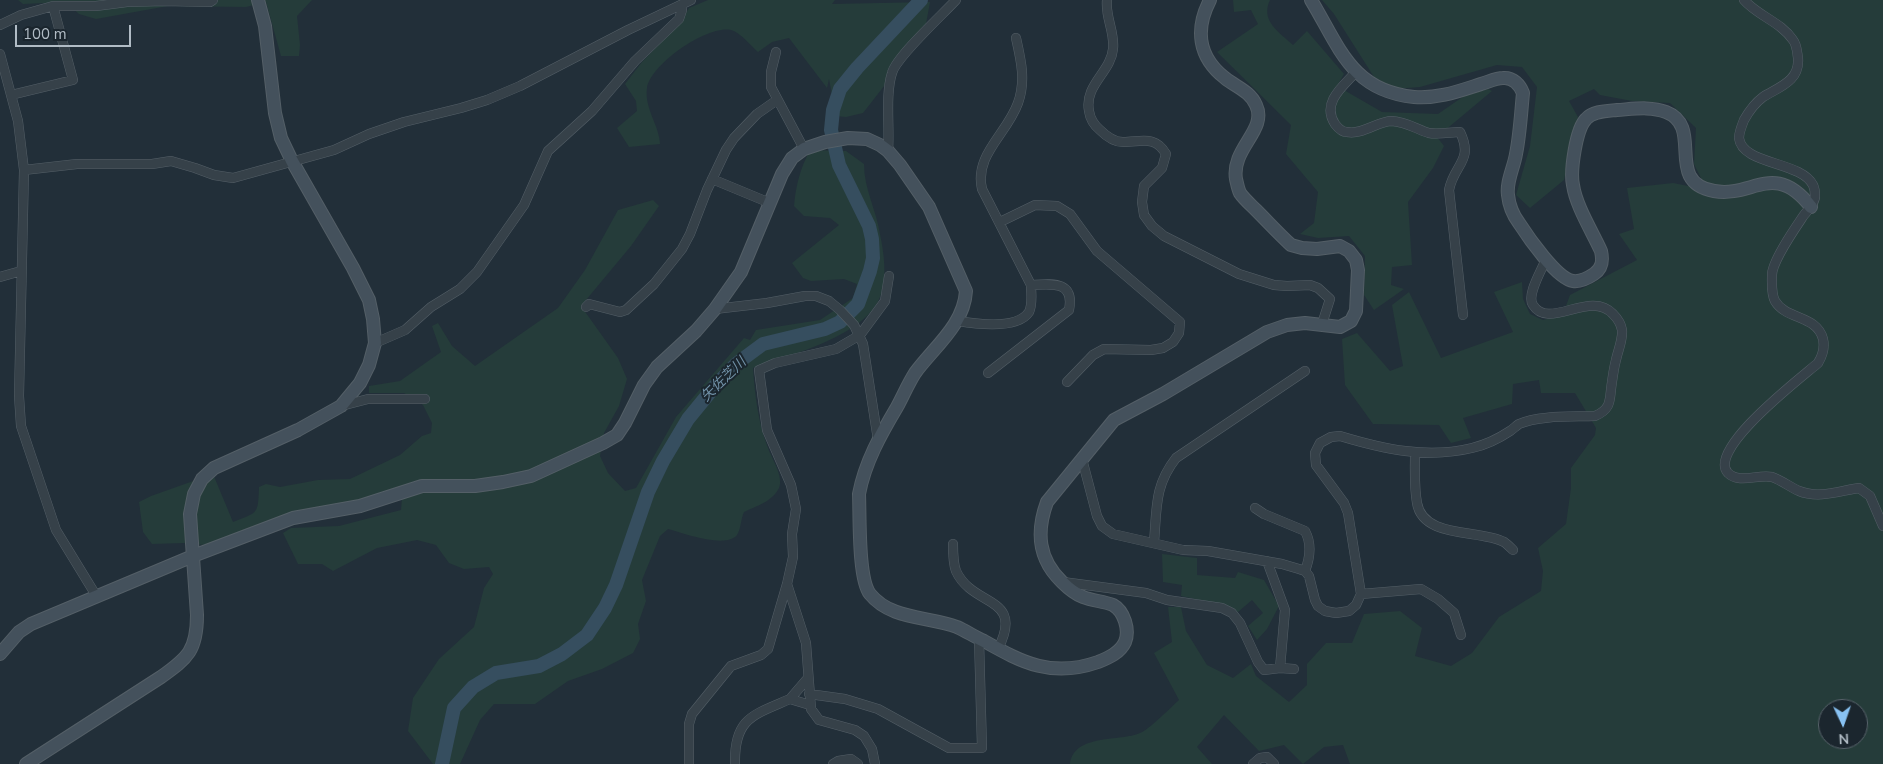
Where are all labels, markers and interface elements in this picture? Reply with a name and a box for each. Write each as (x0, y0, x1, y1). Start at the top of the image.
scale bar (18, 15, 134, 47)
text: 100 m (23, 24, 67, 44)
water label: 矢佐芝川 (698, 355, 750, 405)
north arrow (1818, 699, 1868, 749)
text: N (1838, 729, 1849, 748)

